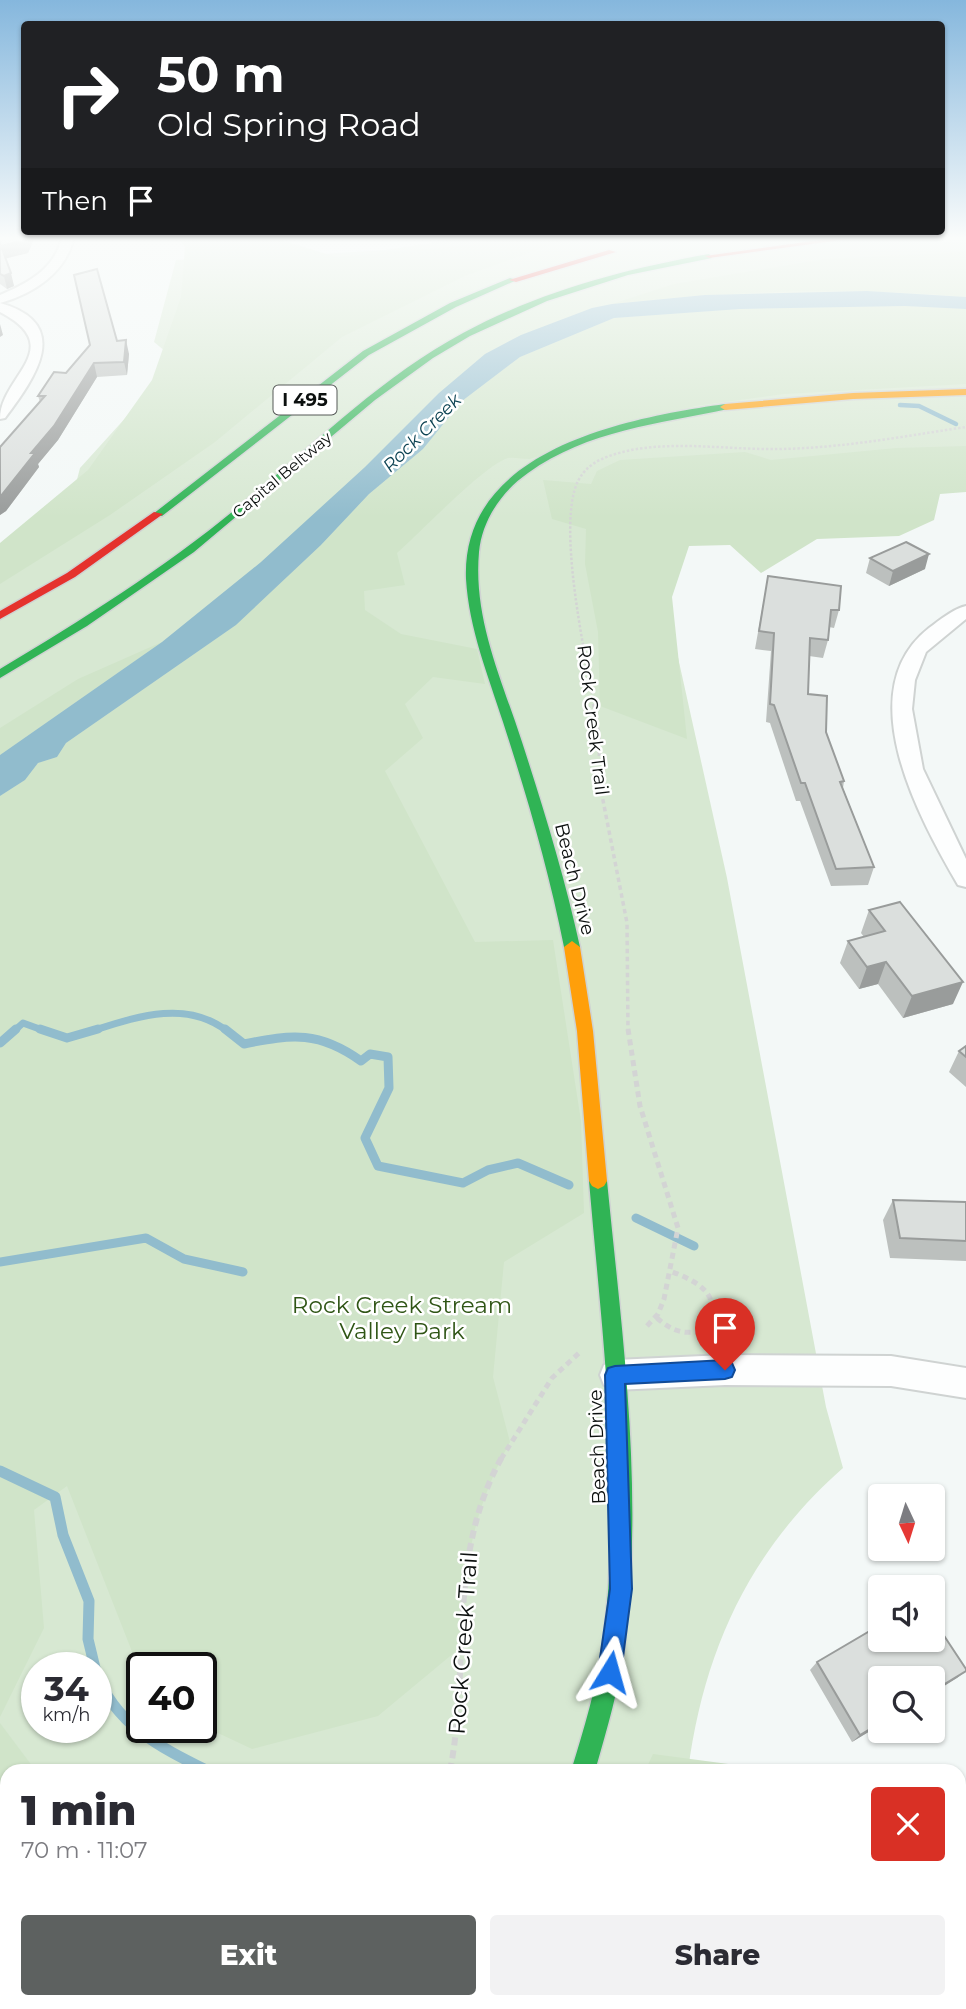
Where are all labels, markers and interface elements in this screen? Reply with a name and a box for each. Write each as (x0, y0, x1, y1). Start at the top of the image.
text: 50 m (157, 45, 285, 104)
icon: right (42, 49, 133, 140)
text: Old Spring Road (157, 105, 421, 144)
icon: arrive (122, 182, 160, 220)
text: Then (42, 185, 108, 217)
road number: I 495 (274, 386, 336, 414)
water label: Rock Creek (378, 388, 467, 477)
street label: Capital Beltway (229, 428, 336, 522)
street label: Rock Creek Trail (572, 643, 614, 797)
street label: Beach Drive (550, 820, 600, 938)
park label: Rock Creek Stream Valley Park (292, 1291, 512, 1345)
pin (695, 1298, 755, 1370)
icon: arrive (706, 1309, 744, 1347)
street label: Beach Drive (584, 1389, 610, 1505)
north arrow (868, 1484, 945, 1561)
map controls (868, 1484, 945, 1743)
street label: Rock Creek Trail (443, 1550, 483, 1736)
button: sound (868, 1575, 945, 1652)
position arrow (573, 1635, 647, 1709)
speed limit sign: 40 (126, 1652, 217, 1743)
button: search (868, 1666, 945, 1743)
text: 34 (44, 1667, 89, 1710)
text: km/h (42, 1704, 91, 1726)
text: 1 min (21, 1784, 137, 1836)
button: close (871, 1787, 945, 1861)
text: 70 m · 11:07 (21, 1836, 148, 1864)
button: Exit (21, 1915, 476, 1995)
button: Share (490, 1915, 945, 1995)

